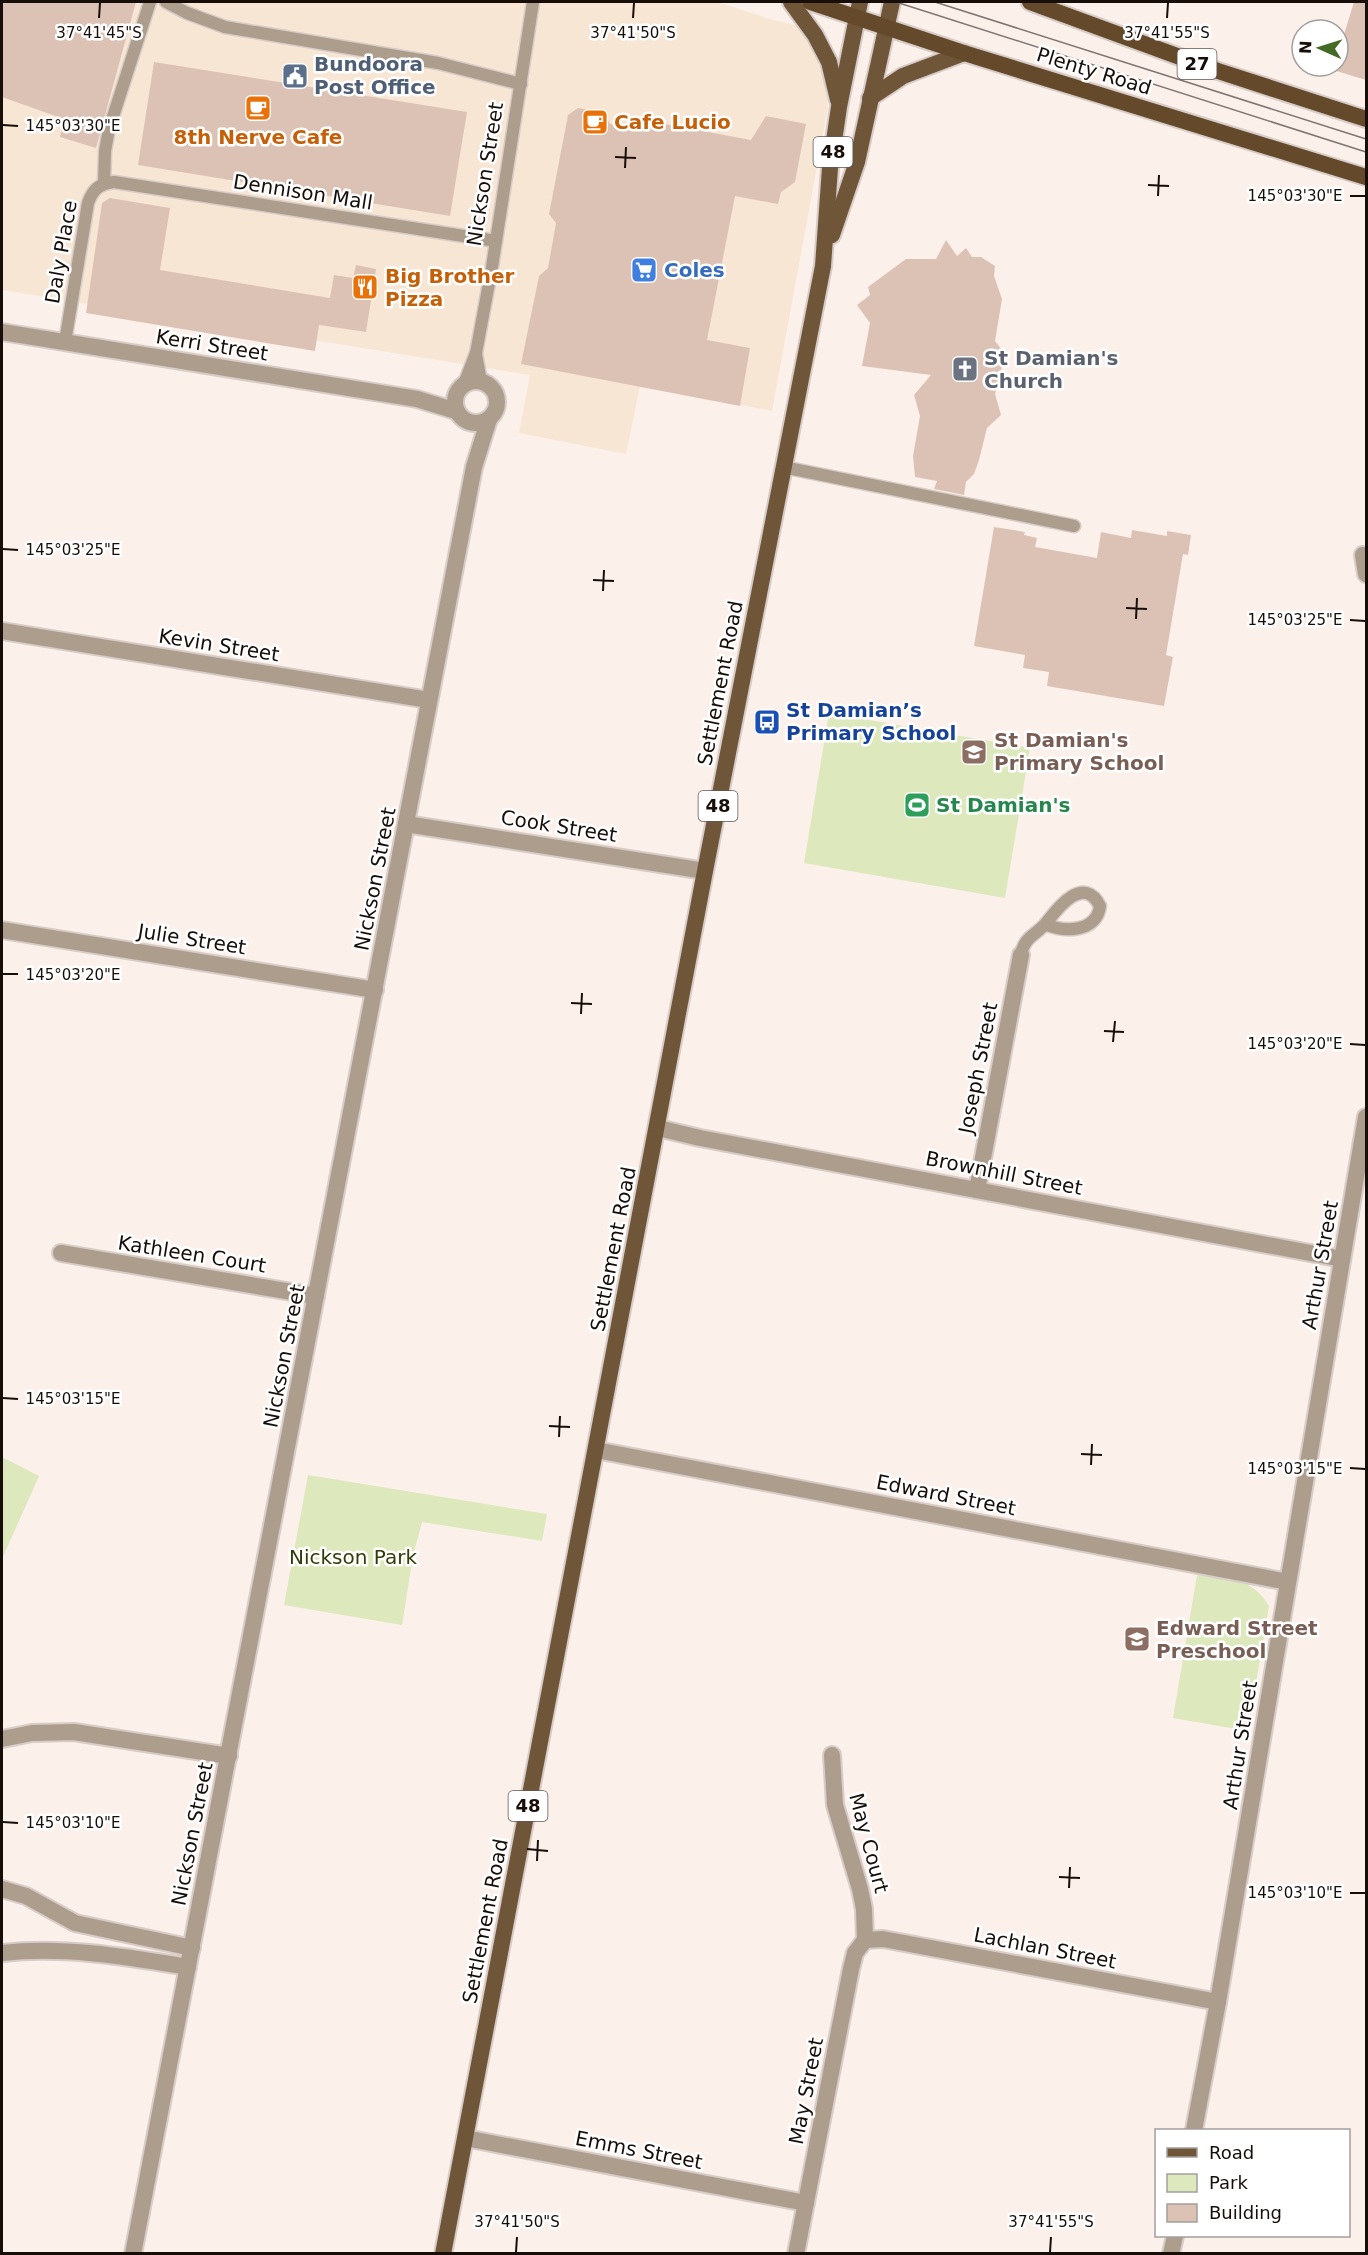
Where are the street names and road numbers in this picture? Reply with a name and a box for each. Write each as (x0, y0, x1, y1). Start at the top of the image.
street label: Plenty Road (1034, 42, 1154, 100)
road number: 27 (1178, 49, 1216, 79)
street label: Nickson Street (462, 100, 508, 248)
road number: 48 (814, 137, 852, 167)
street label: Dennison Mall (232, 169, 374, 215)
street label: Daly Place (40, 198, 82, 306)
street label: Kerri Street (154, 324, 270, 366)
street label: Settlement Road (692, 599, 748, 767)
street label: Kevin Street (157, 624, 281, 666)
road number: 48 (698, 791, 738, 821)
street label: Nickson Street (349, 805, 401, 953)
street label: Cook Street (499, 805, 619, 847)
street label: Julie Street (134, 918, 248, 959)
street label: Joseph Street (953, 1000, 1003, 1138)
street label: Brownhill Street (924, 1146, 1085, 1200)
street label: Settlement Road (585, 1165, 641, 1333)
street label: Arthur Street (1297, 1199, 1343, 1331)
street label: Kathleen Court (116, 1230, 268, 1278)
street label: Nickson Street (258, 1282, 310, 1430)
street label: Edward Street (874, 1470, 1018, 1520)
street label: Arthur Street (1218, 1679, 1262, 1811)
street label: Nickson Street (166, 1760, 218, 1908)
street label: May Court (844, 1790, 894, 1896)
road number: 48 (508, 1791, 548, 1821)
street label: Settlement Road (457, 1837, 513, 2005)
street label: Lachlan Street (972, 1922, 1118, 1974)
street label: May Street (784, 2035, 828, 2147)
street label: Emms Street (573, 2126, 705, 2174)

